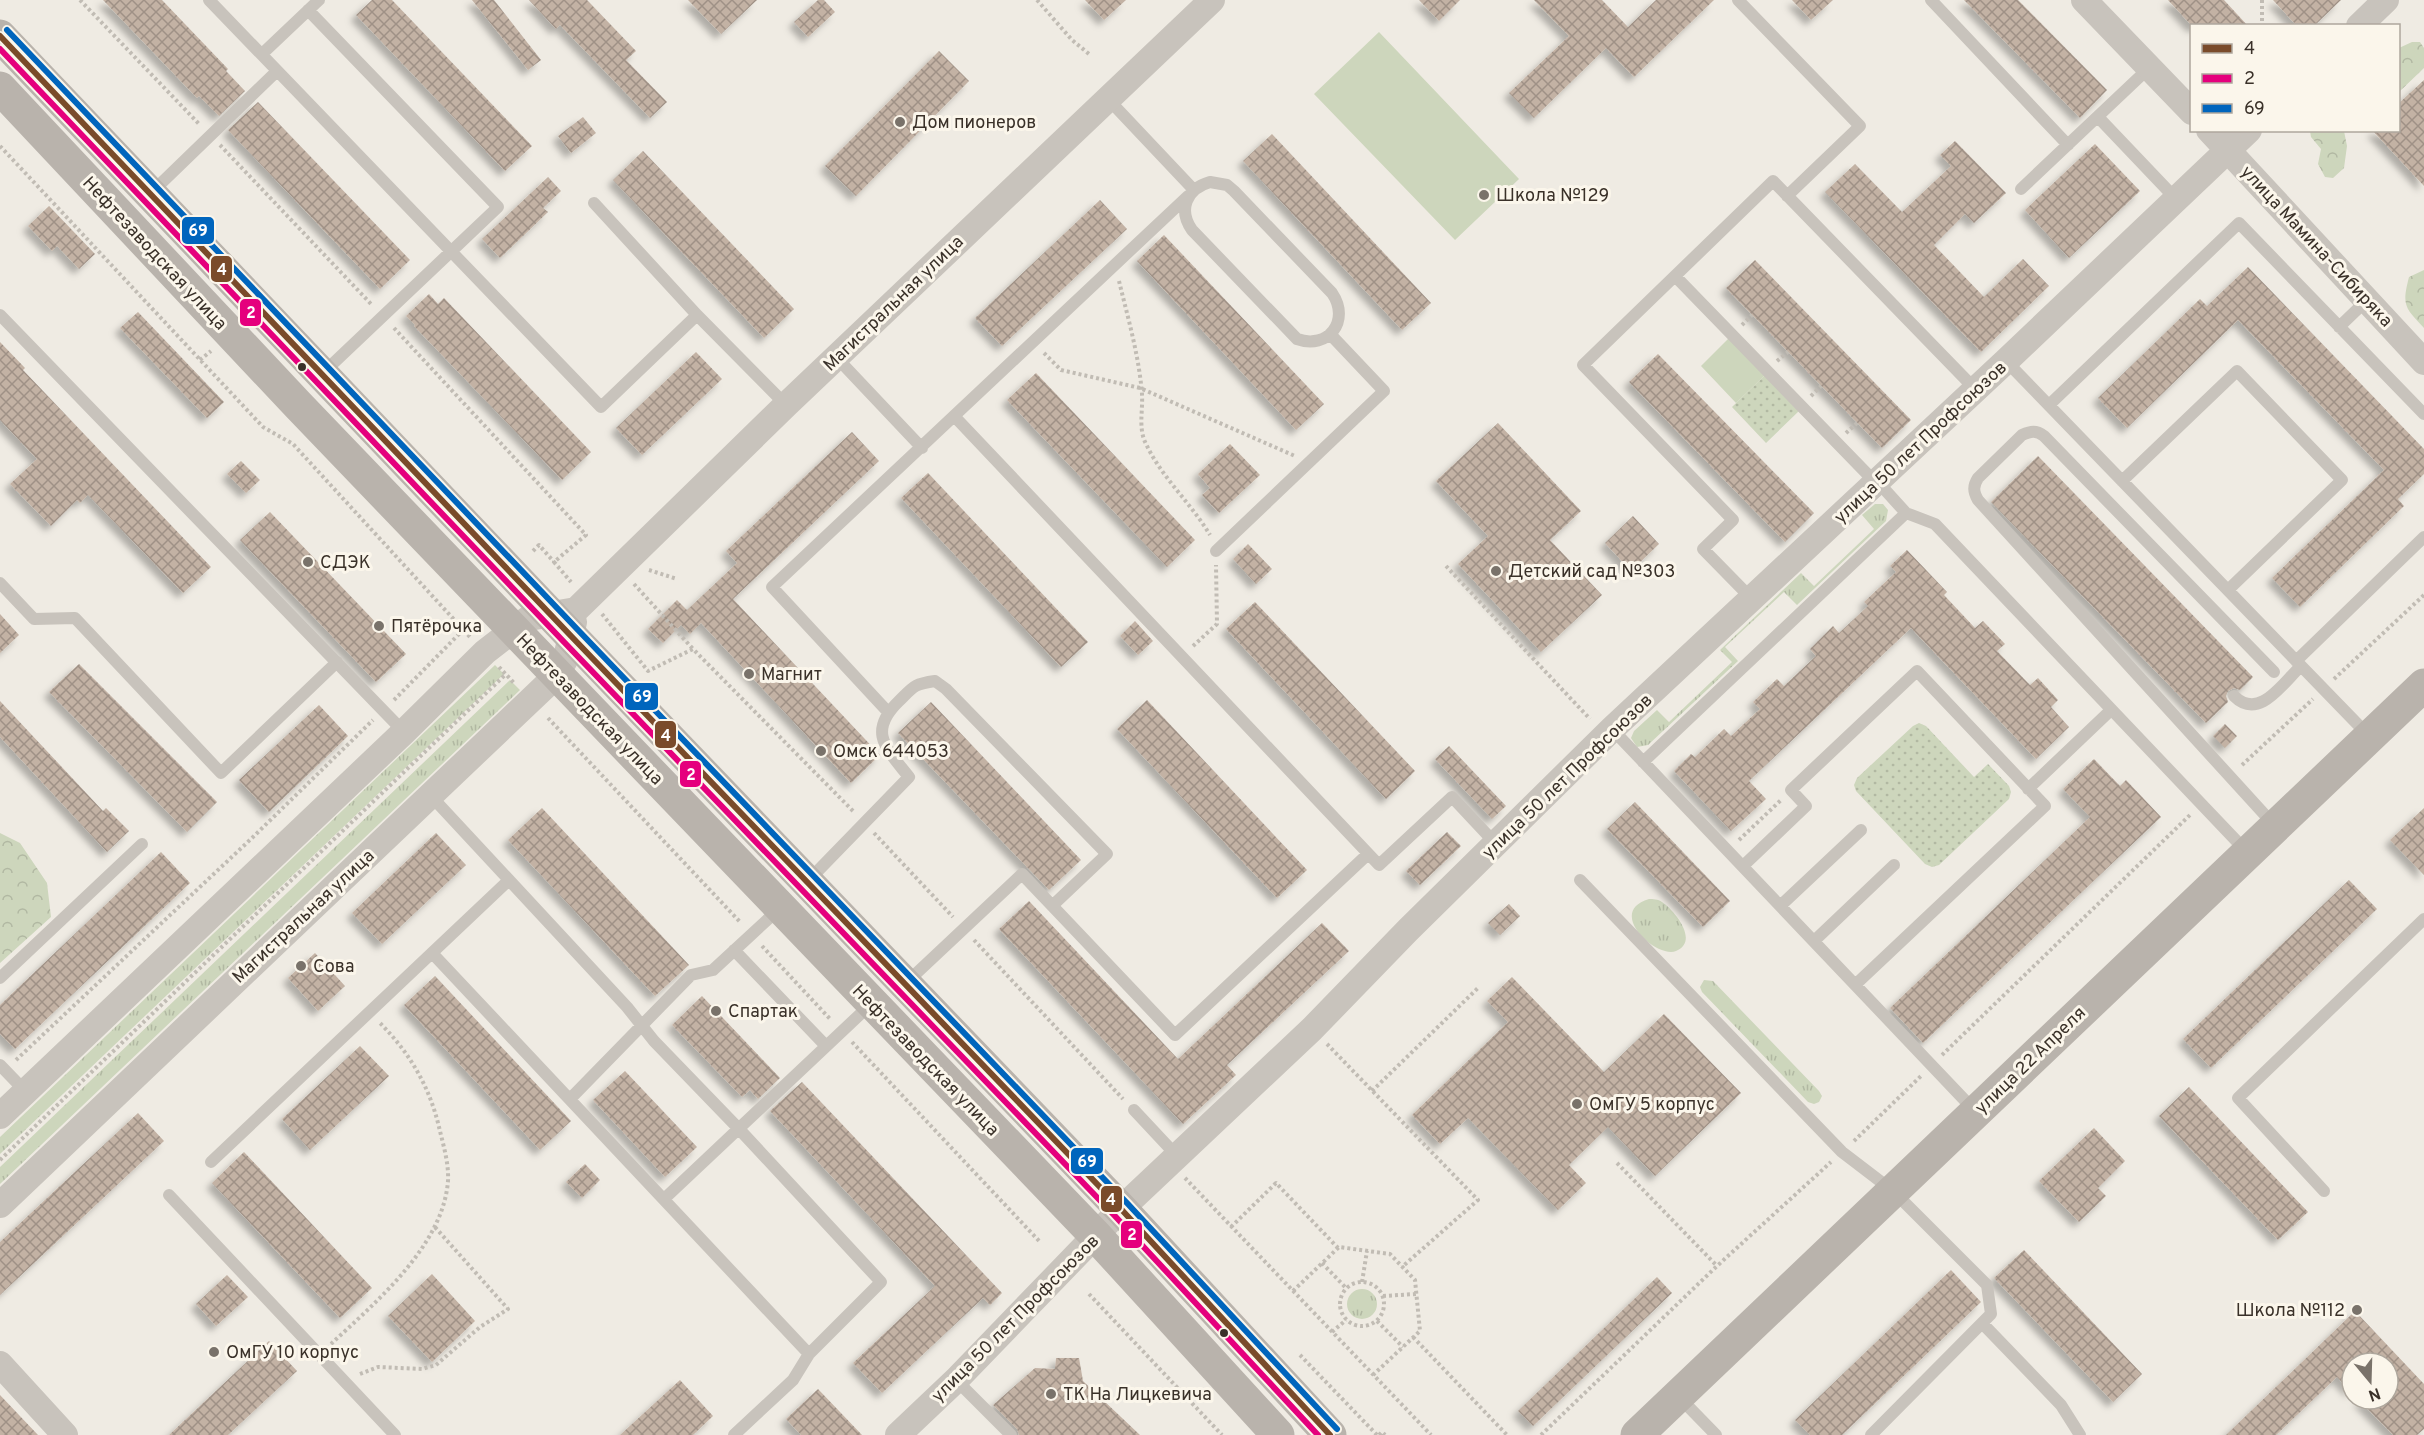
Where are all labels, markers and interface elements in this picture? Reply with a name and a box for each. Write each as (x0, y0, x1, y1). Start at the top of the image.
legend (2190, 24, 2400, 132)
text: 4 (2244, 38, 2255, 61)
text: 2 (2244, 68, 2255, 91)
text: 69 (2244, 98, 2265, 121)
place label: Дом пионеров (912, 112, 1036, 135)
marker: Дом пионеров (893, 115, 907, 129)
street label: улица Мамина-Сибиряка (2235, 161, 2397, 333)
street label: Нефтезаводская улица (77, 172, 231, 336)
place label: Школа №129 (1496, 185, 1609, 208)
marker: Школа №129 (1477, 188, 1491, 202)
line badge: 69 (181, 216, 215, 245)
text: 69 (188, 222, 208, 242)
street label: Магистральная улица (819, 231, 969, 377)
line badge: 4 (210, 255, 233, 283)
text: 4 (217, 261, 227, 281)
line badge: 2 (239, 298, 262, 327)
text: 2 (246, 304, 256, 324)
street label: улица 50 лет Профсоюзов (1830, 357, 2012, 529)
unlabelled marker (296, 361, 308, 373)
place label: СДЭК (320, 552, 371, 575)
marker: СДЭК (301, 555, 315, 569)
place label: Детский сад №303 (1508, 561, 1675, 584)
marker: Детский сад №303 (1489, 564, 1503, 578)
place label: Пятёрочка (391, 616, 482, 639)
marker: Пятёрочка (372, 619, 386, 633)
street label: Нефтезаводская улица (511, 629, 667, 791)
place label: Магнит (761, 664, 822, 687)
marker: Магнит (742, 667, 756, 681)
line badge: 69 (624, 682, 659, 711)
text: 69 (632, 688, 652, 708)
street label: улица 50 лет Профсоюзов (1478, 690, 1658, 865)
line badge: 4 (654, 720, 677, 749)
text: 4 (661, 727, 671, 747)
place label: Омск 644053 (833, 741, 949, 764)
marker: Омск 644053 (814, 744, 828, 758)
line badge: 2 (679, 760, 702, 788)
text: 2 (686, 766, 696, 786)
street label: Магистральная улица (228, 845, 380, 989)
place label: Сова (313, 956, 354, 979)
marker: Сова (294, 959, 308, 973)
street label: Нефтезаводская улица (847, 980, 1003, 1142)
place label: Спартак (728, 1001, 798, 1024)
street label: улица 22 Апреля (1971, 1002, 2091, 1120)
marker: Спартак (709, 1004, 723, 1018)
place label: ОмГУ 5 корпус (1589, 1094, 1715, 1117)
marker: ОмГУ 5 корпус (1570, 1097, 1584, 1111)
line badge: 69 (1070, 1147, 1104, 1175)
text: 69 (1077, 1153, 1097, 1173)
line badge: 4 (1100, 1185, 1123, 1213)
text: 4 (1106, 1191, 1116, 1211)
line badge: 2 (1120, 1220, 1143, 1249)
text: 2 (1127, 1226, 1137, 1246)
street label: улица 50 лет Профсоюзов (927, 1230, 1105, 1408)
place label: Школа №112 (2236, 1300, 2345, 1323)
marker: Школа №112 (2350, 1303, 2364, 1317)
unlabelled marker (1218, 1327, 1230, 1339)
place label: ОмГУ 10 корпус (226, 1342, 359, 1365)
marker: ОмГУ 10 корпус (207, 1345, 221, 1359)
north arrow (2340, 1351, 2400, 1411)
text: N (2366, 1382, 2383, 1405)
place label: ТК На Лицкевича (1063, 1384, 1212, 1407)
marker: ТК На Лицкевича (1044, 1387, 1058, 1401)

